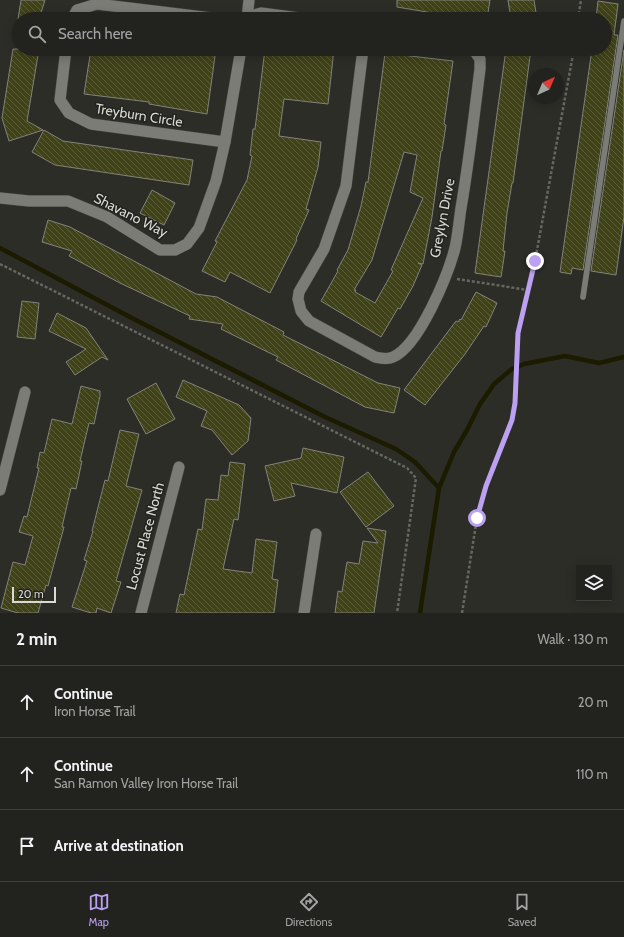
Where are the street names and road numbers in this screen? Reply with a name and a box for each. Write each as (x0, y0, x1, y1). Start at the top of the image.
street label: Treyburn Circle (94, 99, 184, 131)
street label: Greylyn Drive (425, 177, 459, 259)
street label: Shavano Way (91, 189, 171, 241)
street label: Locust Place North (122, 480, 168, 592)

